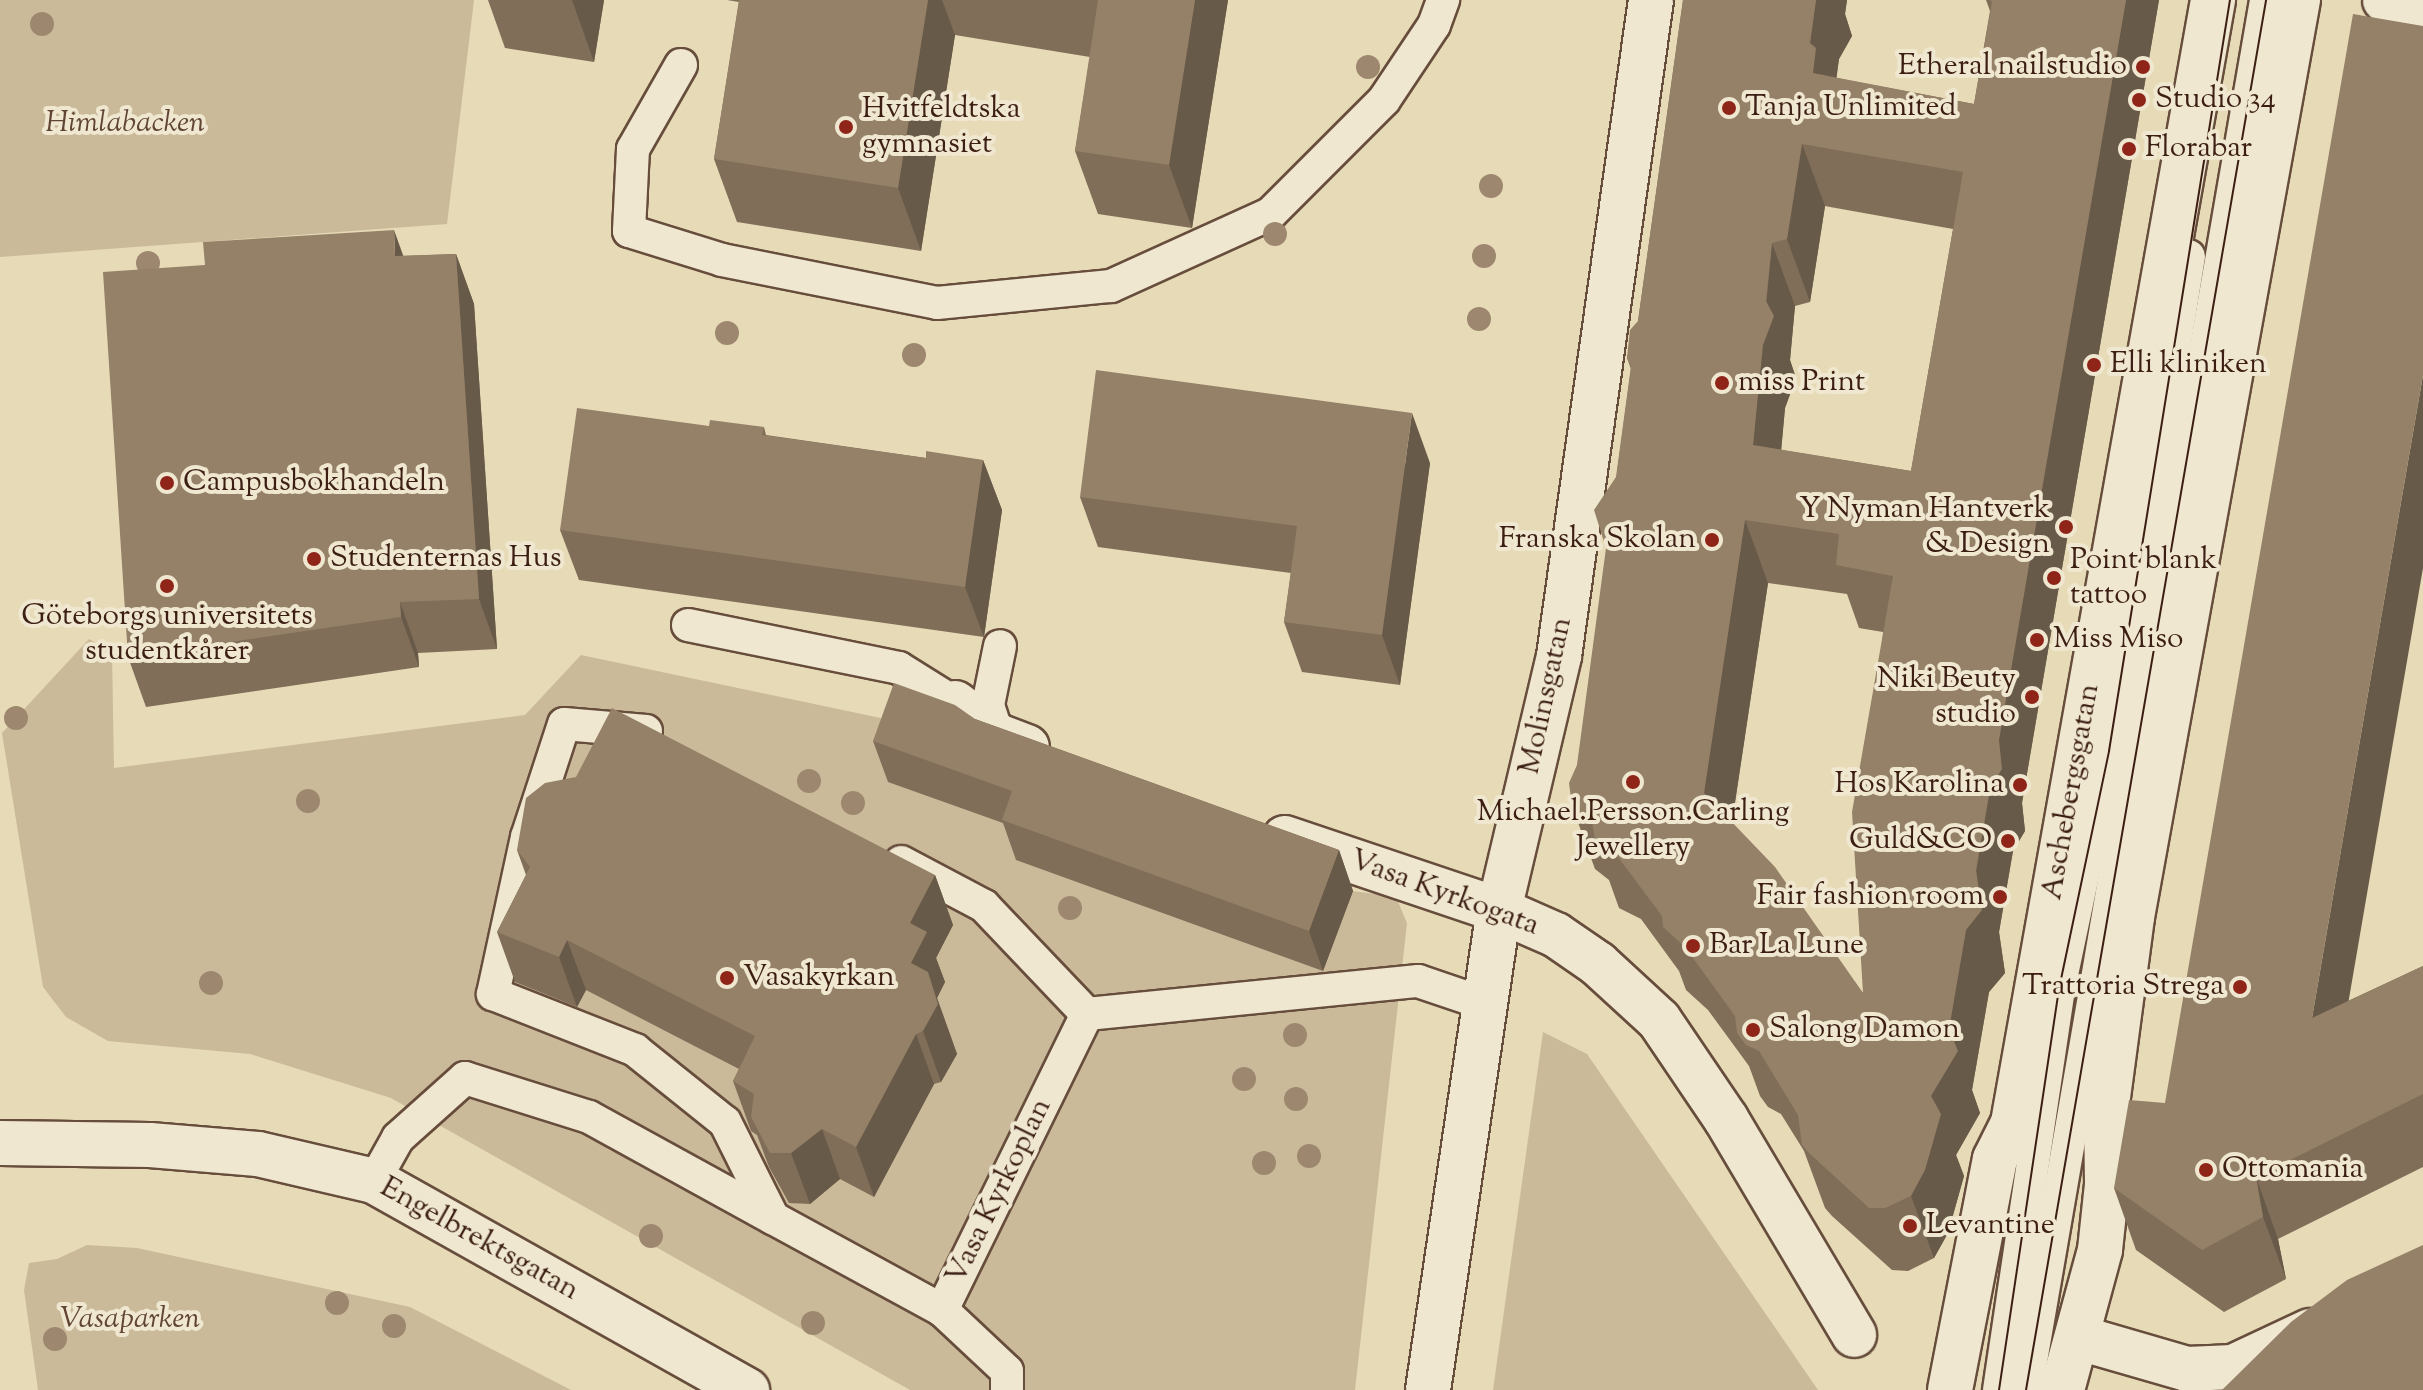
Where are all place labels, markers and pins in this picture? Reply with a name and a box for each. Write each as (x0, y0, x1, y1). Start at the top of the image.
place label: Etheral nailstudio (1898, 49, 2127, 85)
marker: Etheral nailstudio (2134, 58, 2152, 76)
place label: Studio 34 (2155, 82, 2276, 118)
place label: Tanja Unlimited (1745, 90, 1956, 126)
marker: Studio 34 (2130, 91, 2148, 109)
place label: Hvitfeldtska gymnasiet (862, 92, 1021, 162)
marker: Tanja Unlimited (1720, 99, 1738, 117)
marker: Hvitfeldtska gymnasiet (837, 118, 855, 136)
place label: Florabar (2145, 131, 2252, 167)
marker: Florabar (2120, 140, 2138, 158)
place label: Elli kliniken (2110, 347, 2267, 383)
marker: Elli kliniken (2085, 356, 2103, 374)
place label: miss Print (1738, 365, 1865, 401)
marker: miss Print (1713, 374, 1731, 392)
place label: Campusbokhandeln (183, 465, 445, 501)
marker: Campusbokhandeln (158, 474, 176, 492)
place label: Y Nyman Hantverk & Design (1799, 492, 2050, 562)
marker: Y Nyman Hantverk & Design (2057, 518, 2075, 536)
place label: Franska Skolan (1499, 522, 1696, 558)
marker: Franska Skolan (1703, 531, 1721, 549)
place label: Studenternas Hus (330, 541, 562, 577)
place label: Point blank tattoo (2070, 543, 2217, 614)
marker: Studenternas Hus (305, 550, 323, 568)
marker: Point blank tattoo (2045, 569, 2063, 587)
marker: Göteborgs universitets studentkårer (158, 577, 176, 595)
place label: Göteborgs universitets studentkårer (21, 599, 313, 670)
place label: Miss Miso (2053, 622, 2183, 658)
marker: Miss Miso (2028, 631, 2046, 649)
place label: Niki Beuty studio (1877, 662, 2016, 732)
marker: Niki Beuty studio (2023, 688, 2041, 706)
place label: Hos Karolina (1835, 767, 2004, 803)
marker: Michael.Persson.Carling Jewellery (1624, 773, 1642, 791)
marker: Hos Karolina (2011, 776, 2029, 794)
place label: Michael.Persson.Carling Jewellery (1477, 795, 1789, 866)
place label: Guld&CO (1849, 823, 1992, 859)
marker: Guld&CO (1999, 832, 2017, 850)
place label: Fair fashion room (1757, 879, 1984, 915)
marker: Fair fashion room (1991, 888, 2009, 906)
place label: Bar La Lune (1709, 928, 1864, 964)
marker: Bar La Lune (1684, 937, 1702, 955)
place label: Vasakyrkan (743, 960, 895, 996)
marker: Vasakyrkan (718, 969, 736, 987)
place label: Trattoria Strega (2022, 969, 2224, 1005)
marker: Trattoria Strega (2231, 978, 2249, 996)
place label: Salong Damon (1769, 1012, 1960, 1048)
marker: Salong Damon (1744, 1021, 1762, 1039)
place label: Ottomania (2222, 1152, 2363, 1188)
marker: Ottomania (2197, 1161, 2215, 1179)
place label: Levantine (1926, 1208, 2055, 1244)
marker: Levantine (1901, 1217, 1919, 1235)

